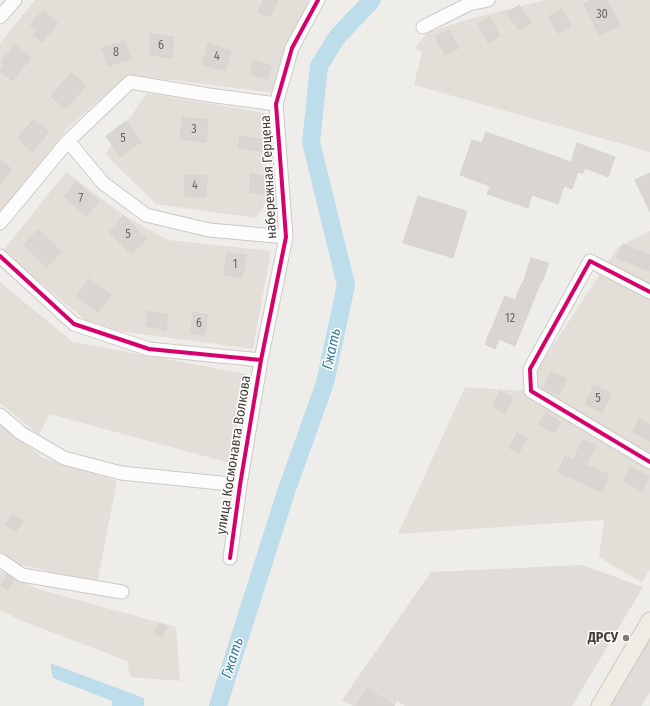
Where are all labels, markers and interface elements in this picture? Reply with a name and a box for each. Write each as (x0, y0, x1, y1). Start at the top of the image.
house number: 30 (596, 8, 608, 22)
house number: 6 (158, 39, 164, 53)
house number: 8 (113, 46, 119, 60)
house number: 4 (214, 50, 220, 64)
street label: набережная Герцена (257, 115, 281, 239)
house number: 3 (191, 123, 197, 137)
house number: 5 (120, 132, 126, 146)
house number: 4 (192, 179, 198, 193)
house number: 7 (79, 192, 83, 206)
house number: 5 (125, 228, 131, 242)
house number: 1 (233, 258, 237, 272)
house number: 12 (505, 312, 515, 326)
house number: 6 (196, 317, 202, 331)
water label: Гжать (319, 327, 345, 371)
street label: улица Космонавта Волкова (213, 374, 255, 536)
house number: 5 (595, 392, 601, 406)
place label: ДРСУ (588, 630, 618, 646)
marker: ДРСУ (621, 633, 631, 643)
water label: Гжать (218, 635, 248, 681)

